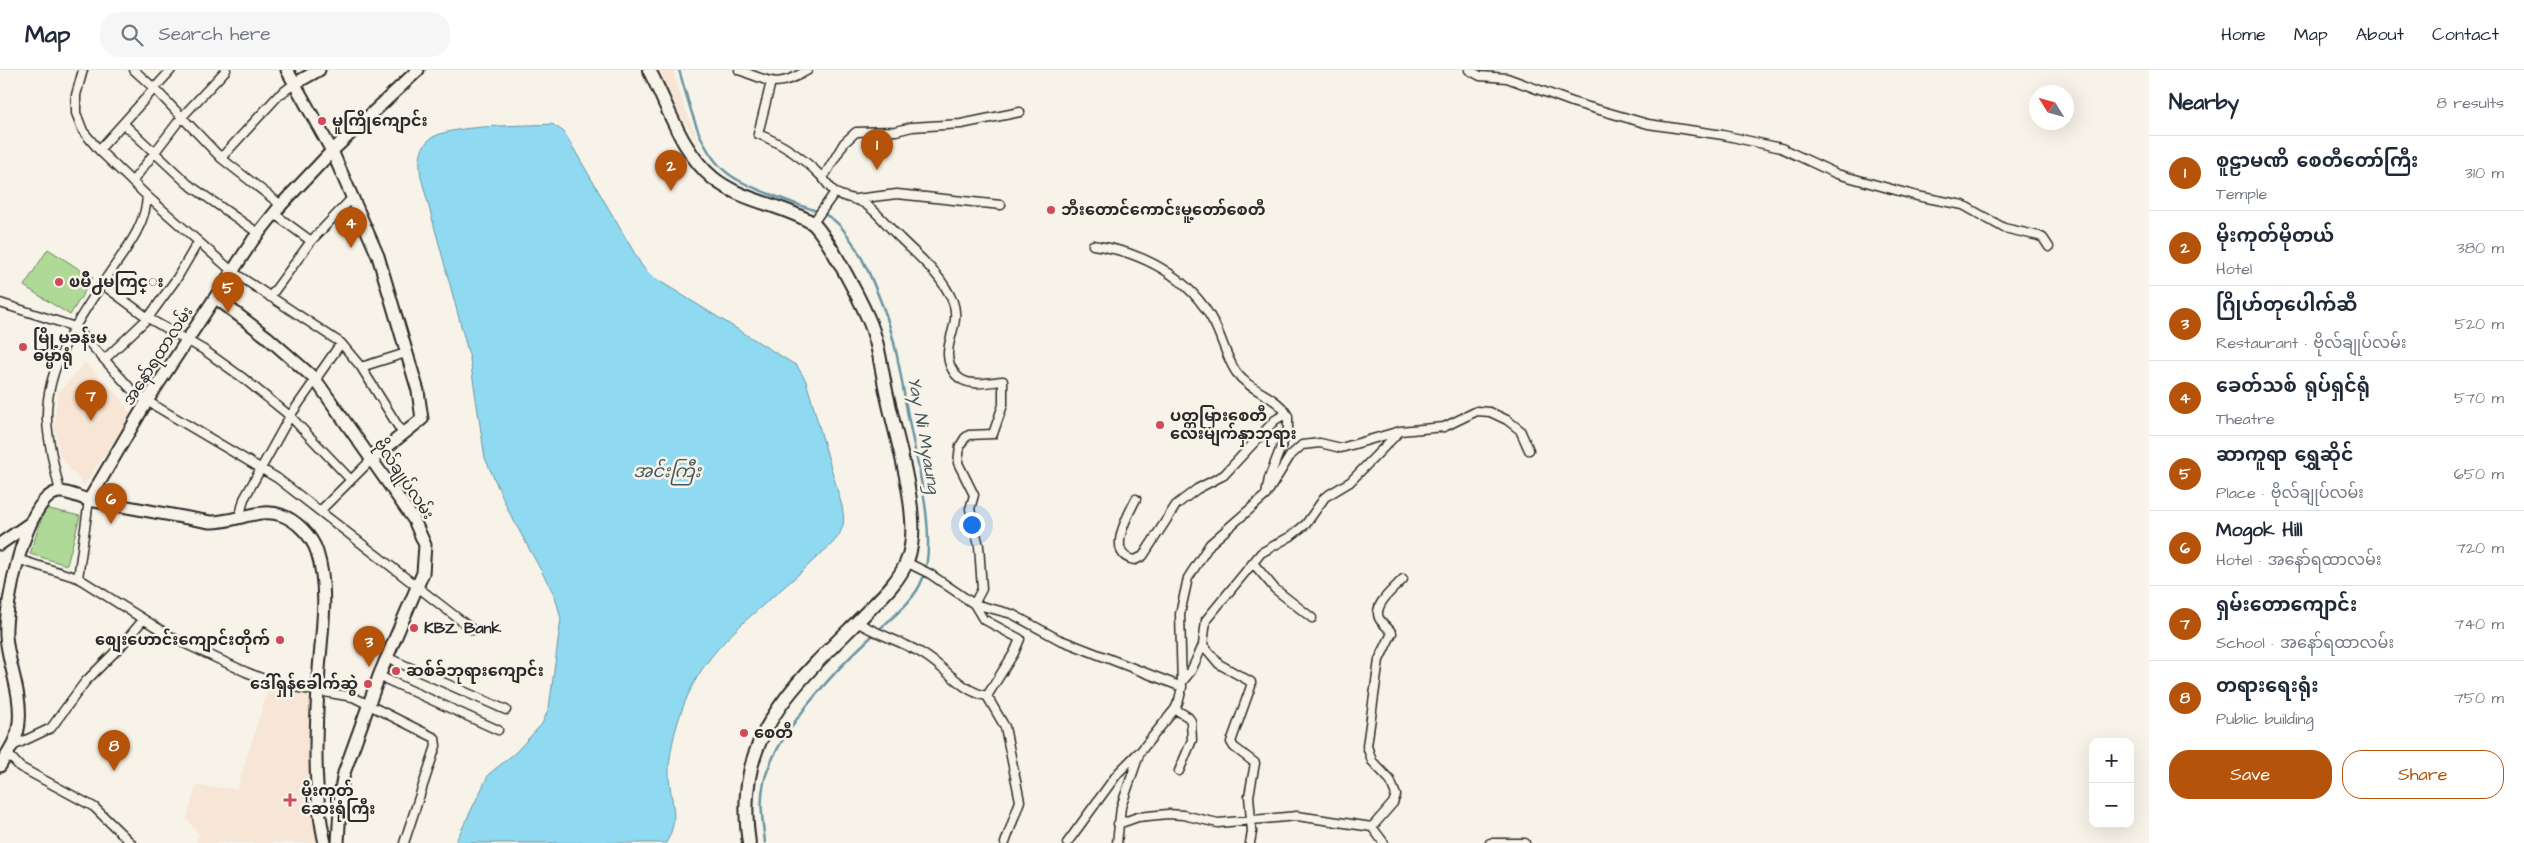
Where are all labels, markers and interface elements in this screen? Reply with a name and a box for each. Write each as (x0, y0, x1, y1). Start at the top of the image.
search box (100, 12, 450, 57)
text: Map (25, 18, 70, 52)
icon: search (118, 21, 146, 49)
text: Search here (158, 21, 271, 48)
text: Home (2221, 22, 2266, 47)
text: Map (2294, 22, 2328, 47)
text: About (2356, 22, 2404, 47)
text: Contact (2432, 22, 2499, 47)
north arrow (2029, 85, 2074, 130)
text: Nearby (2169, 88, 2239, 117)
text: 8 results (2437, 92, 2504, 114)
place label: မူကြိုကျောင်း (332, 109, 428, 134)
marker: မူကြိုကျောင်း (316, 115, 328, 127)
pin: 1 (861, 129, 893, 170)
text: စူဠာမဏိ စေတီတော်ကြီး (2216, 148, 2418, 175)
pin: 2 (655, 150, 687, 191)
text: 1 (2184, 162, 2186, 184)
text: 310 m (2465, 162, 2504, 184)
text: Temple (2216, 183, 2267, 205)
place label: ဘီးတောင်ကောင်းမူ့တော်စေတီ (1061, 198, 1266, 223)
marker: ဘီးတောင်ကောင်းမူ့တော်စေတီ (1045, 204, 1057, 216)
pin: 4 (335, 207, 367, 248)
text: မိုးကုတ်မိုတယ် (2216, 223, 2334, 250)
text: 2 (2180, 237, 2190, 259)
text: 380 m (2457, 237, 2504, 259)
text: Hotel (2216, 258, 2252, 280)
place label: ၿမိဳ႕မကြင္း (69, 271, 164, 295)
pin: 5 (212, 272, 244, 313)
marker: ၿမိဳ႕မကြင္း (53, 276, 65, 288)
text: ဂြိုဟ်တုပေါက်ဆီ (2216, 292, 2357, 319)
street label: အ‌နော်‌ရထာလမ်း (117, 302, 200, 411)
text: 3 (2181, 313, 2189, 335)
text: 520 m (2455, 313, 2504, 335)
place label: မြို့မခန်းမ ဓမ္မာရုံ (33, 326, 107, 369)
text: Restaurant · ဗိုလ်‌ချုပ်‌လမ်း (2216, 332, 2406, 354)
marker: မြို့မခန်းမ ဓမ္မာရုံ (17, 341, 29, 353)
text: ခေတ်သစ် ရုပ်‌ရှင်ရုံ (2216, 373, 2370, 400)
water label: Yay Ni Myaung (900, 375, 947, 497)
pin: 7 (75, 380, 107, 421)
text: 4 (2180, 387, 2190, 409)
text: 570 m (2454, 387, 2504, 409)
place label: ပတ္တမြား‌စေတီ‌ လေးမျက်နှာဘုရား (1170, 404, 1297, 447)
text: Theatre (2216, 408, 2275, 430)
marker: ပတ္တမြား‌စေတီ‌ လေးမျက်နှာဘုရား (1154, 419, 1166, 431)
street label: ဗိုလ်‌ချုပ်‌လမ်း (366, 434, 440, 525)
text: ဆာကူရာ ရွှေဆိုင် (2216, 442, 2354, 469)
water label: အင်းကြီး (633, 458, 703, 486)
text: 5 (2179, 463, 2191, 485)
text: 650 m (2454, 463, 2504, 485)
text: Place · ဗိုလ်‌ချုပ်‌လမ်း (2216, 482, 2364, 504)
pin: 6 (95, 483, 127, 524)
your location (959, 512, 985, 538)
text: Mogok Hill (2216, 517, 2303, 544)
text: 6 (2180, 537, 2190, 559)
text: 720 m (2456, 537, 2504, 559)
text: Hotel · အ‌နော်‌ရထာလမ်း (2216, 549, 2381, 571)
text: ရှမ်းတောကျောင်း (2216, 592, 2357, 619)
text: 7 (2180, 613, 2190, 635)
text: 740 m (2454, 613, 2504, 635)
place label: KBZ Bank (424, 617, 502, 639)
marker: KBZ Bank (408, 622, 420, 634)
pin: 3 (353, 626, 385, 667)
place label: စျေးဟောင်းကျောင်းတိုက် (95, 628, 270, 653)
text: School · အ‌နော်‌ရထာလမ်း (2216, 632, 2394, 654)
marker: စျေးဟောင်းကျောင်းတိုက် (274, 634, 286, 646)
place label: ဆစ်ခ်ဘုရားကျောင်း (406, 659, 544, 684)
marker: ဆစ်ခ်ဘုရားကျောင်း (390, 665, 402, 677)
place label: ဒေါ်ရှန်ခေါက်ဆွဲ (250, 672, 358, 697)
text: တရားရေးရုံး (2216, 673, 2318, 700)
marker: ဒေါ်ရှန်ခေါက်ဆွဲ (362, 678, 374, 690)
text: 8 (2180, 687, 2190, 709)
text: 750 m (2454, 687, 2504, 709)
text: Public building (2216, 708, 2314, 730)
place label: စေတီ (754, 721, 793, 744)
marker: စေတီ (738, 727, 750, 739)
pin: 8 (98, 730, 130, 771)
map controls (2089, 738, 2134, 828)
button: + (2089, 738, 2134, 783)
button: Save (2169, 750, 2332, 799)
button: Share (2342, 750, 2504, 799)
place label: မိုးကုတ်‌ ‌ဆေးရုံကြီး (301, 779, 375, 822)
button: − (2089, 783, 2134, 828)
marker: မိုးကုတ်‌ ‌ဆေးရုံကြီး (283, 793, 297, 807)

